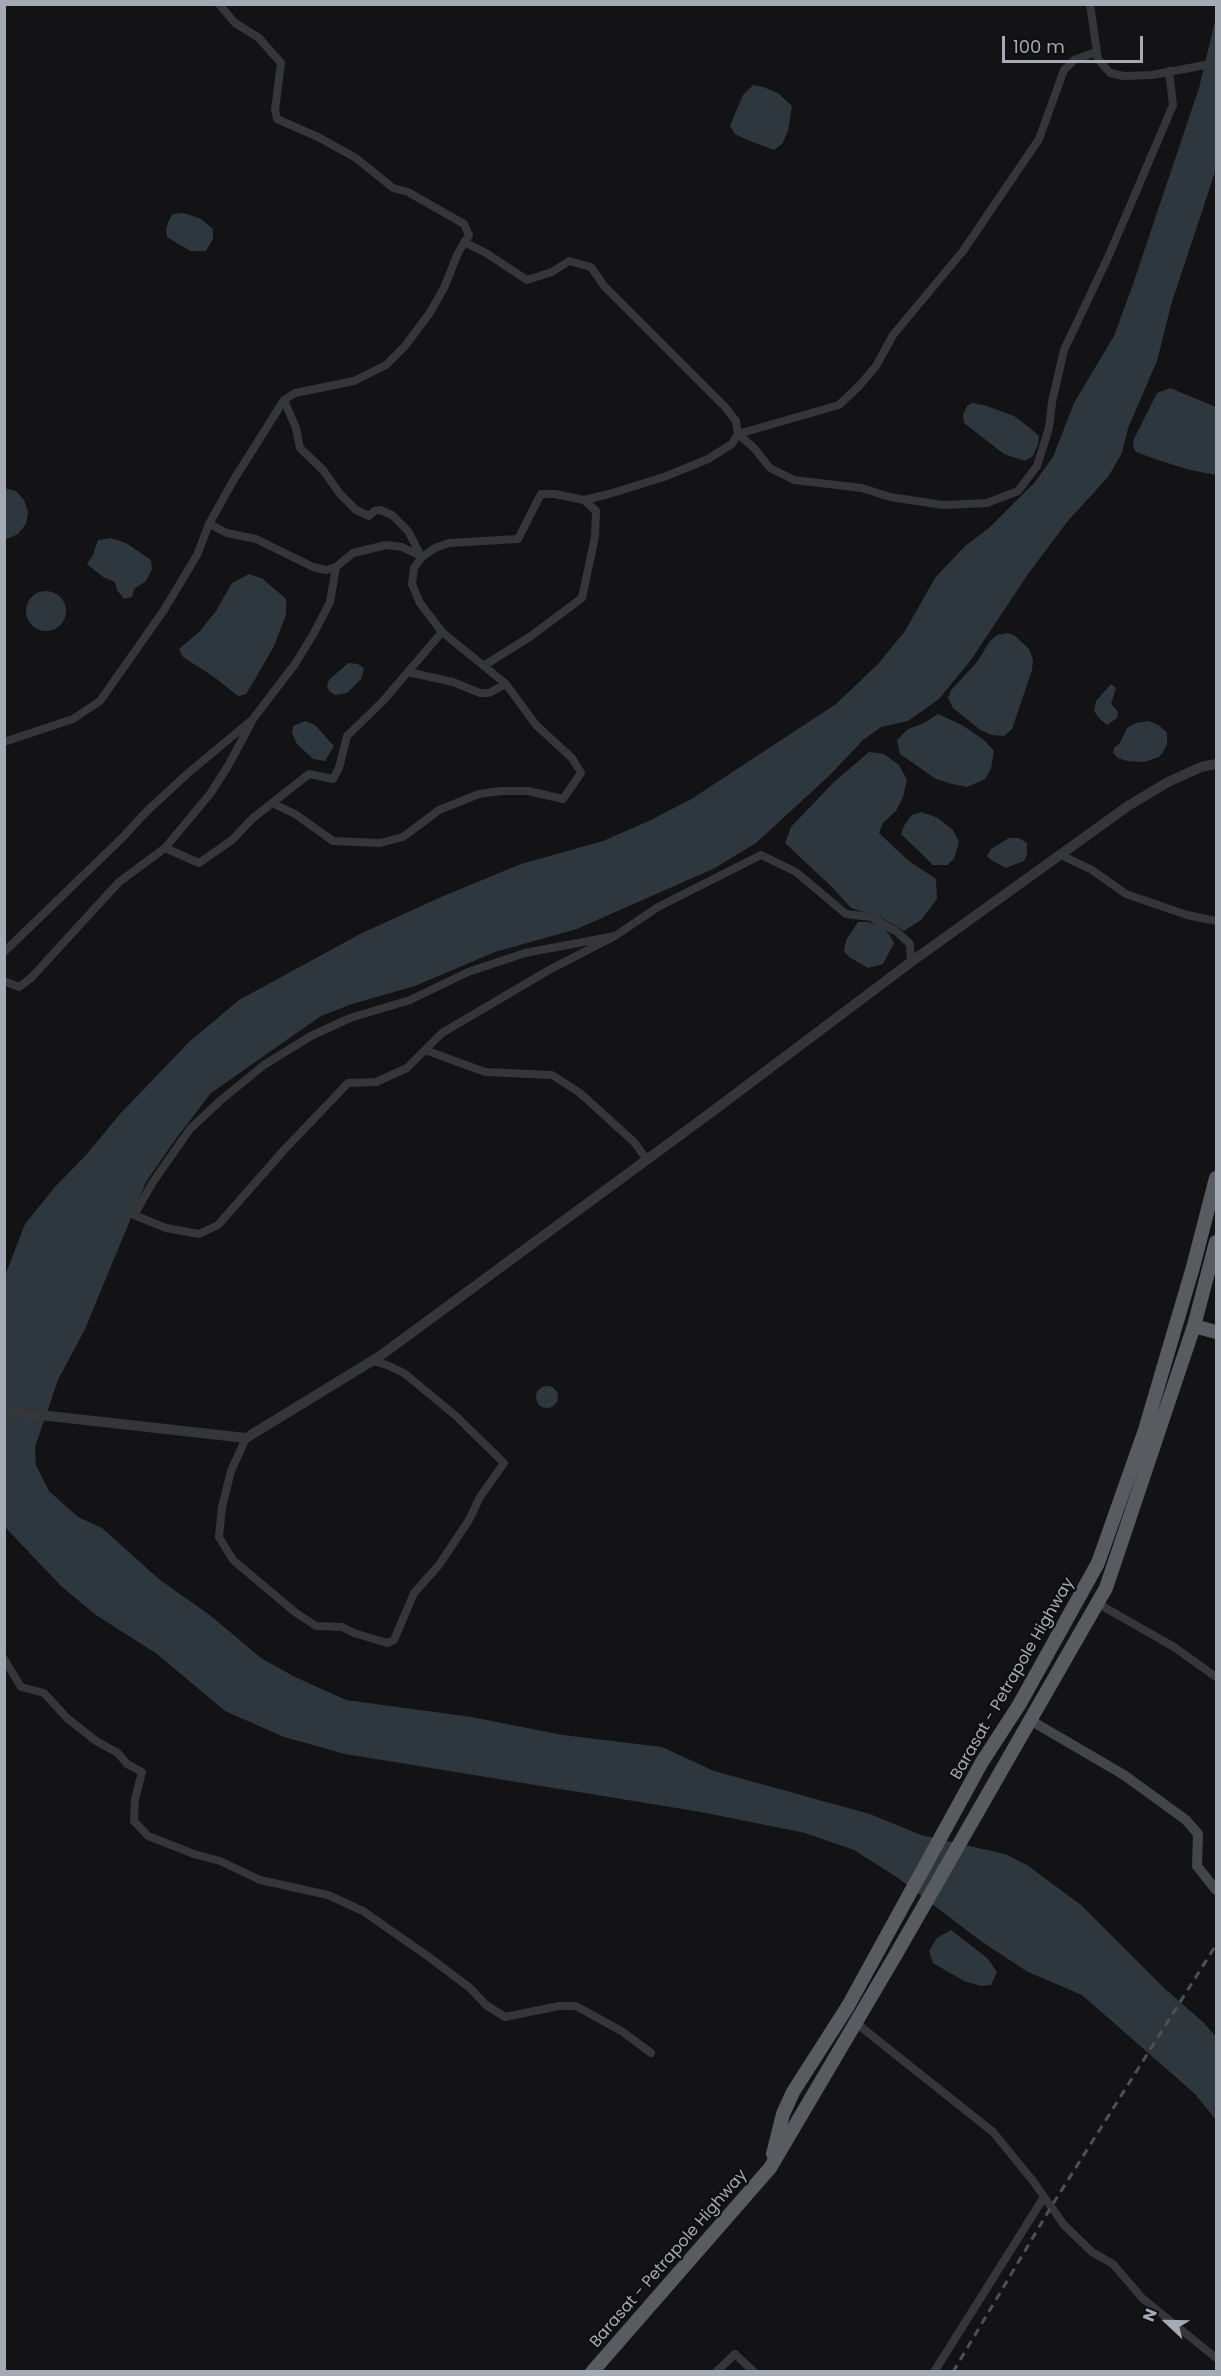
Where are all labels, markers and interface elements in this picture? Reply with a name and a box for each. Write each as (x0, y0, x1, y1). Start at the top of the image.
scale bar (1005, 24, 1146, 62)
text: 100 m (1013, 34, 1065, 59)
street label: Barasat - Petrapole Highway (947, 1575, 1079, 1783)
street label: Barasat - Petrapole Highway (586, 2166, 752, 2352)
north arrow (1137, 2292, 1197, 2352)
text: N (1137, 2305, 1163, 2325)

